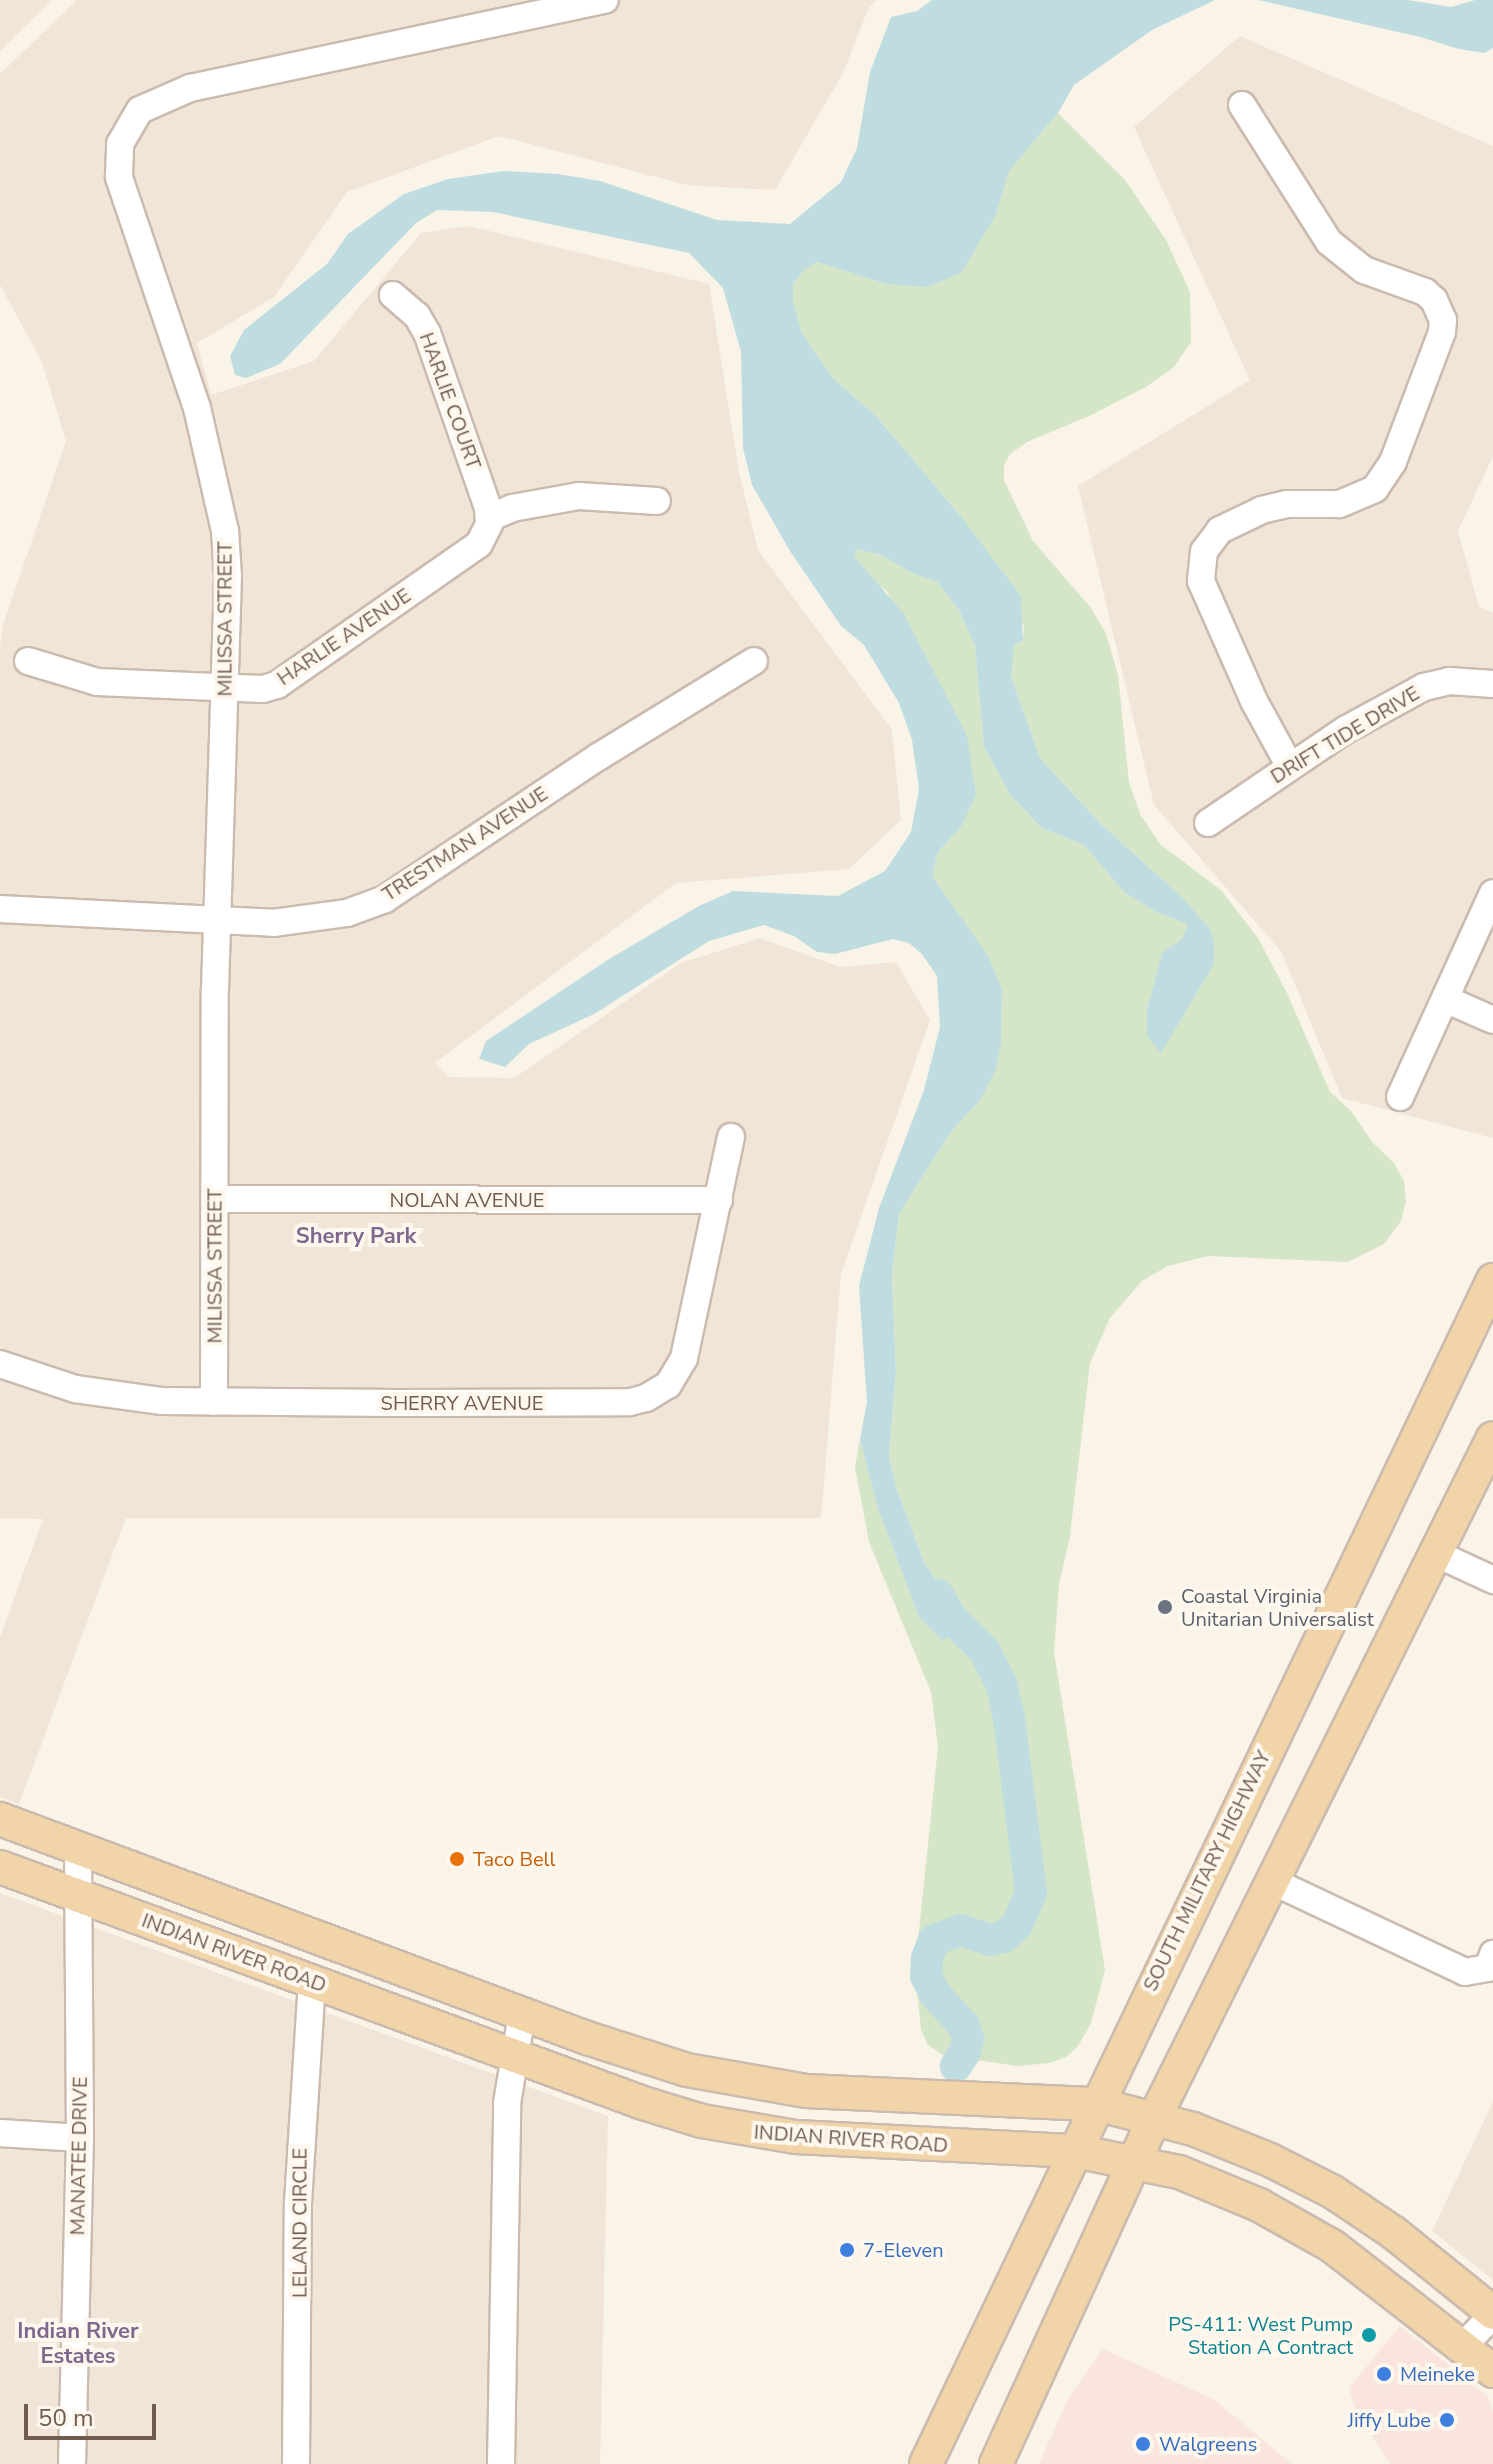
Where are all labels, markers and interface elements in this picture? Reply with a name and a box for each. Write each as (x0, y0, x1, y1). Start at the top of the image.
street label: HARLIE COURT (414, 329, 486, 473)
street label: MILISSA STREET (213, 541, 237, 697)
street label: HARLIE AVENUE (273, 583, 415, 691)
street label: DRIFT TIDE DRIVE (1266, 681, 1424, 789)
street label: TRESTMAN AVENUE (378, 782, 552, 906)
street label: MILISSA STREET (203, 1188, 227, 1344)
street label: NOLAN AVENUE (389, 1188, 545, 1212)
district label: Sherry Park (296, 1224, 416, 1250)
street label: SHERRY AVENUE (381, 1391, 543, 1415)
place label: Coastal Virginia Unitarian Universalist (1181, 1584, 1374, 1631)
marker: Coastal Virginia Unitarian Universalist (1156, 1598, 1174, 1616)
street label: SOUTH MILITARY HIGHWAY (1138, 1747, 1276, 1995)
place label: Taco Bell (473, 1847, 555, 1871)
marker: Taco Bell (448, 1850, 466, 1868)
street label: INDIAN RIVER ROAD (138, 1908, 330, 1998)
street label: MANATEE DRIVE (66, 2076, 92, 2236)
street label: INDIAN RIVER ROAD (753, 2120, 949, 2158)
street label: LELAND CIRCLE (288, 2148, 312, 2298)
place label: 7-Eleven (863, 2238, 944, 2262)
marker: 7-Eleven (838, 2241, 856, 2259)
place label: PS-411: West Pump Station A Contract (1168, 2312, 1353, 2359)
district label: Indian River Estates (17, 2318, 139, 2370)
marker: PS-411: West Pump Station A Contract (1360, 2326, 1378, 2344)
place label: Meineke (1400, 2362, 1475, 2386)
marker: Meineke (1375, 2365, 1393, 2383)
scale bar (28, 2388, 160, 2438)
text: 50 m (38, 2402, 94, 2434)
place label: Jiffy Lube (1347, 2408, 1431, 2432)
marker: Jiffy Lube (1438, 2411, 1456, 2429)
place label: Walgreens (1159, 2432, 1257, 2456)
marker: Walgreens (1134, 2435, 1152, 2453)

